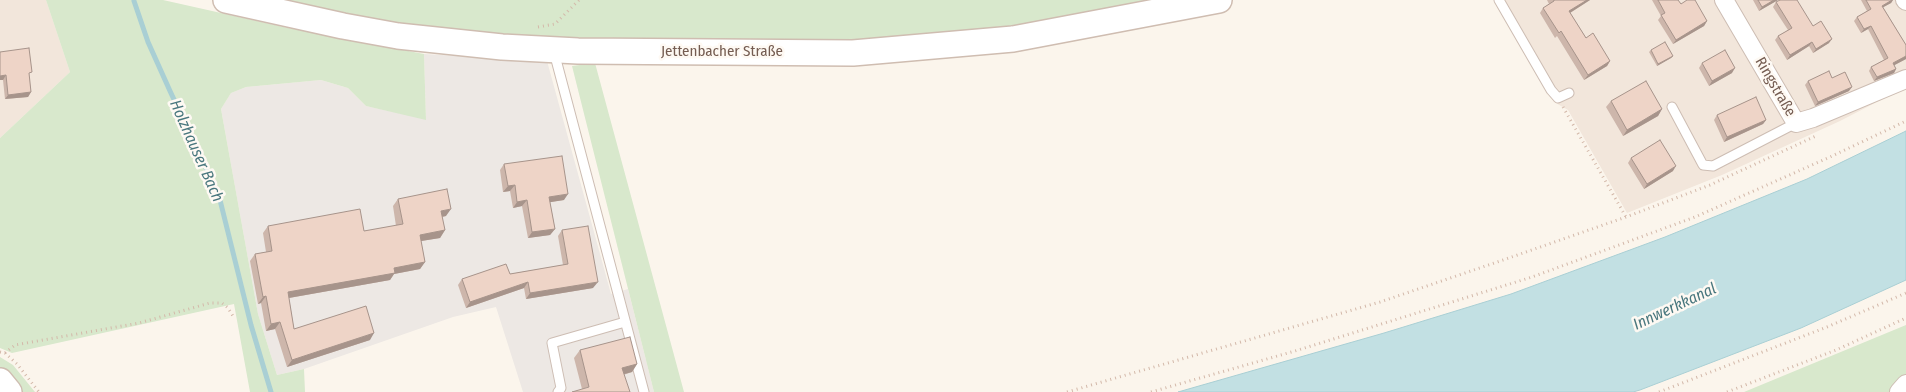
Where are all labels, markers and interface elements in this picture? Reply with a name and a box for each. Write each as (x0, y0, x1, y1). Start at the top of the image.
street label: Jettenbacher Straße (661, 43, 783, 61)
street label: Ringstraße (1751, 54, 1799, 120)
water label: Holzhauser Bach (165, 97, 227, 205)
water label: Innwerkkanal (1630, 279, 1720, 335)

